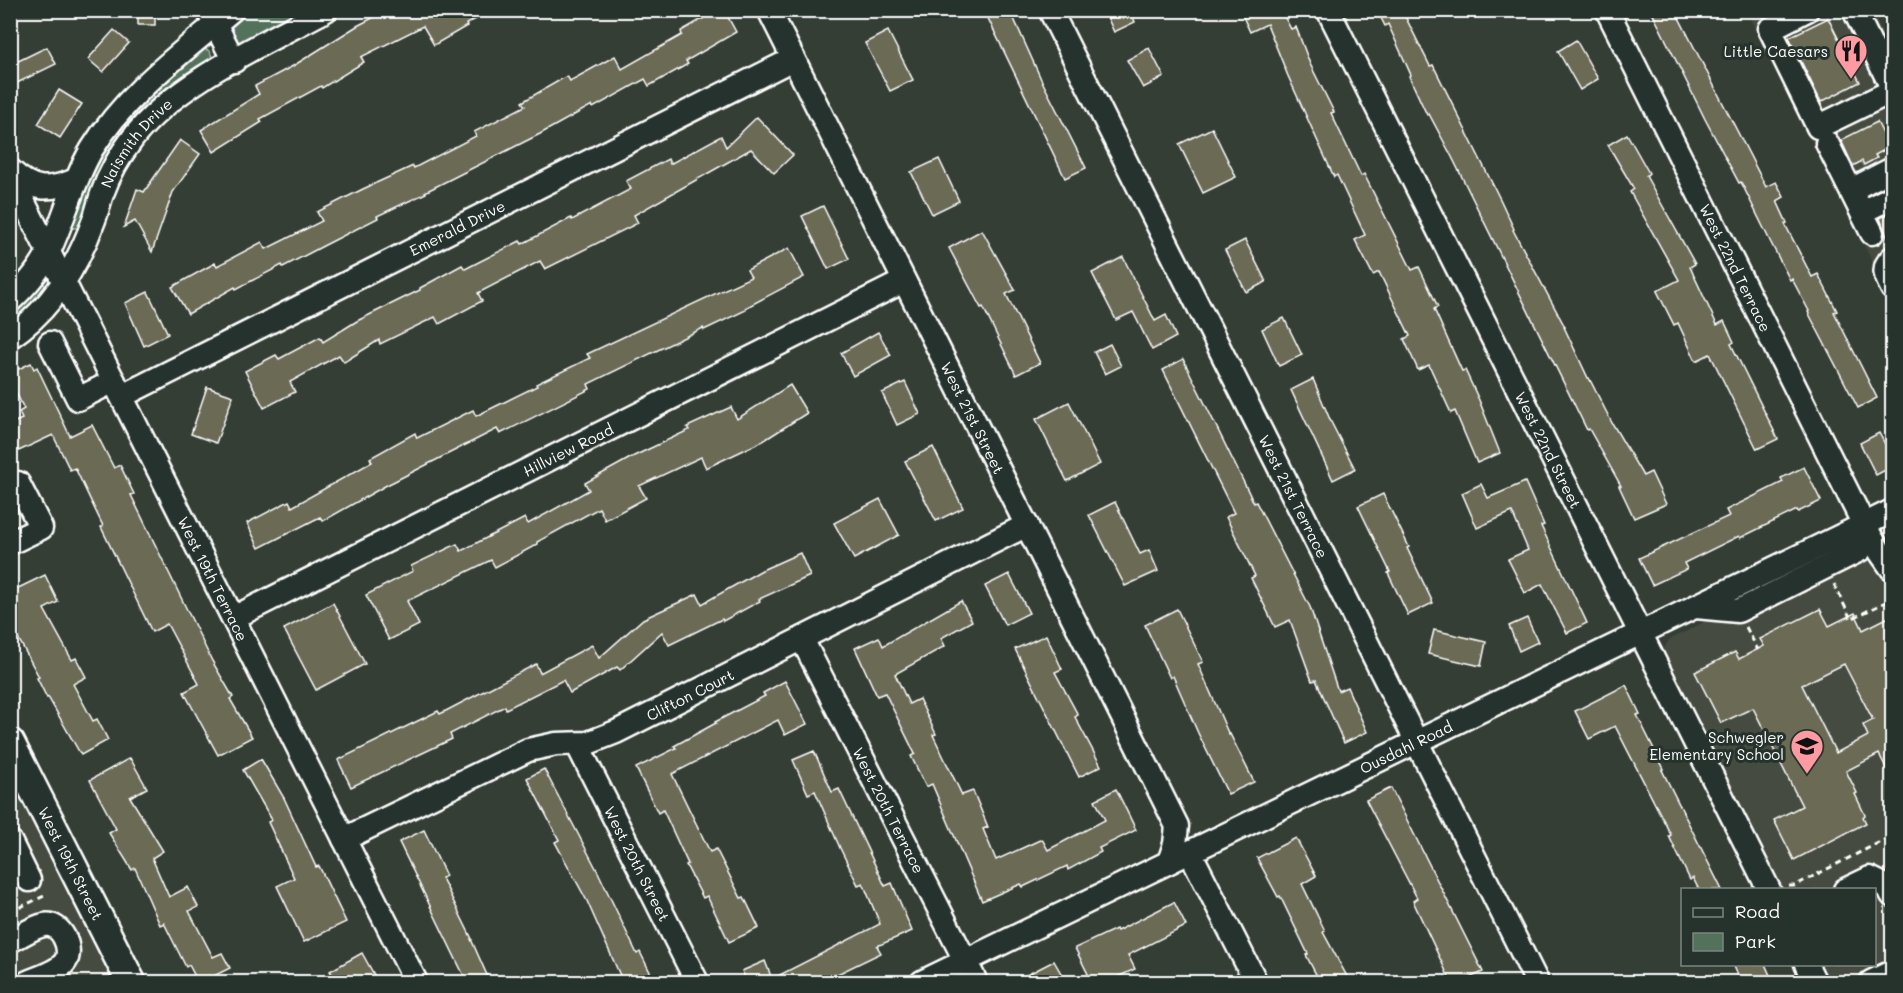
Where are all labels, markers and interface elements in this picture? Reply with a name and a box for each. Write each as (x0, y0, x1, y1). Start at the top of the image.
restaurant icon: Little Caesars (1833, 33, 1869, 80)
place label: Little Caesars (1724, 41, 1828, 61)
street label: Naismith Drive (96, 94, 176, 191)
street label: Emerald Drive (406, 195, 508, 260)
street label: West 22nd Terrace (1695, 200, 1776, 335)
street label: West 21st Street (937, 358, 1009, 477)
street label: West 22nd Street (1511, 388, 1586, 512)
street label: Hillview Road (520, 419, 617, 481)
street label: West 21st Terrace (1254, 431, 1333, 561)
street label: West 19th Terrace (173, 513, 253, 644)
street label: Clifton Court (643, 664, 737, 725)
street label: Ousdahl Road (1356, 716, 1456, 778)
place label: Schwegler Elementary School (1649, 727, 1784, 764)
school or university icon: Schwegler Elementary School (1789, 728, 1825, 775)
street label: West 20th Terrace (849, 744, 929, 877)
street label: West 19th Street (34, 803, 108, 923)
street label: West 20th Street (600, 803, 675, 925)
legend (1681, 888, 1876, 966)
text: Road (1735, 899, 1780, 923)
text: Park (1735, 929, 1776, 953)

